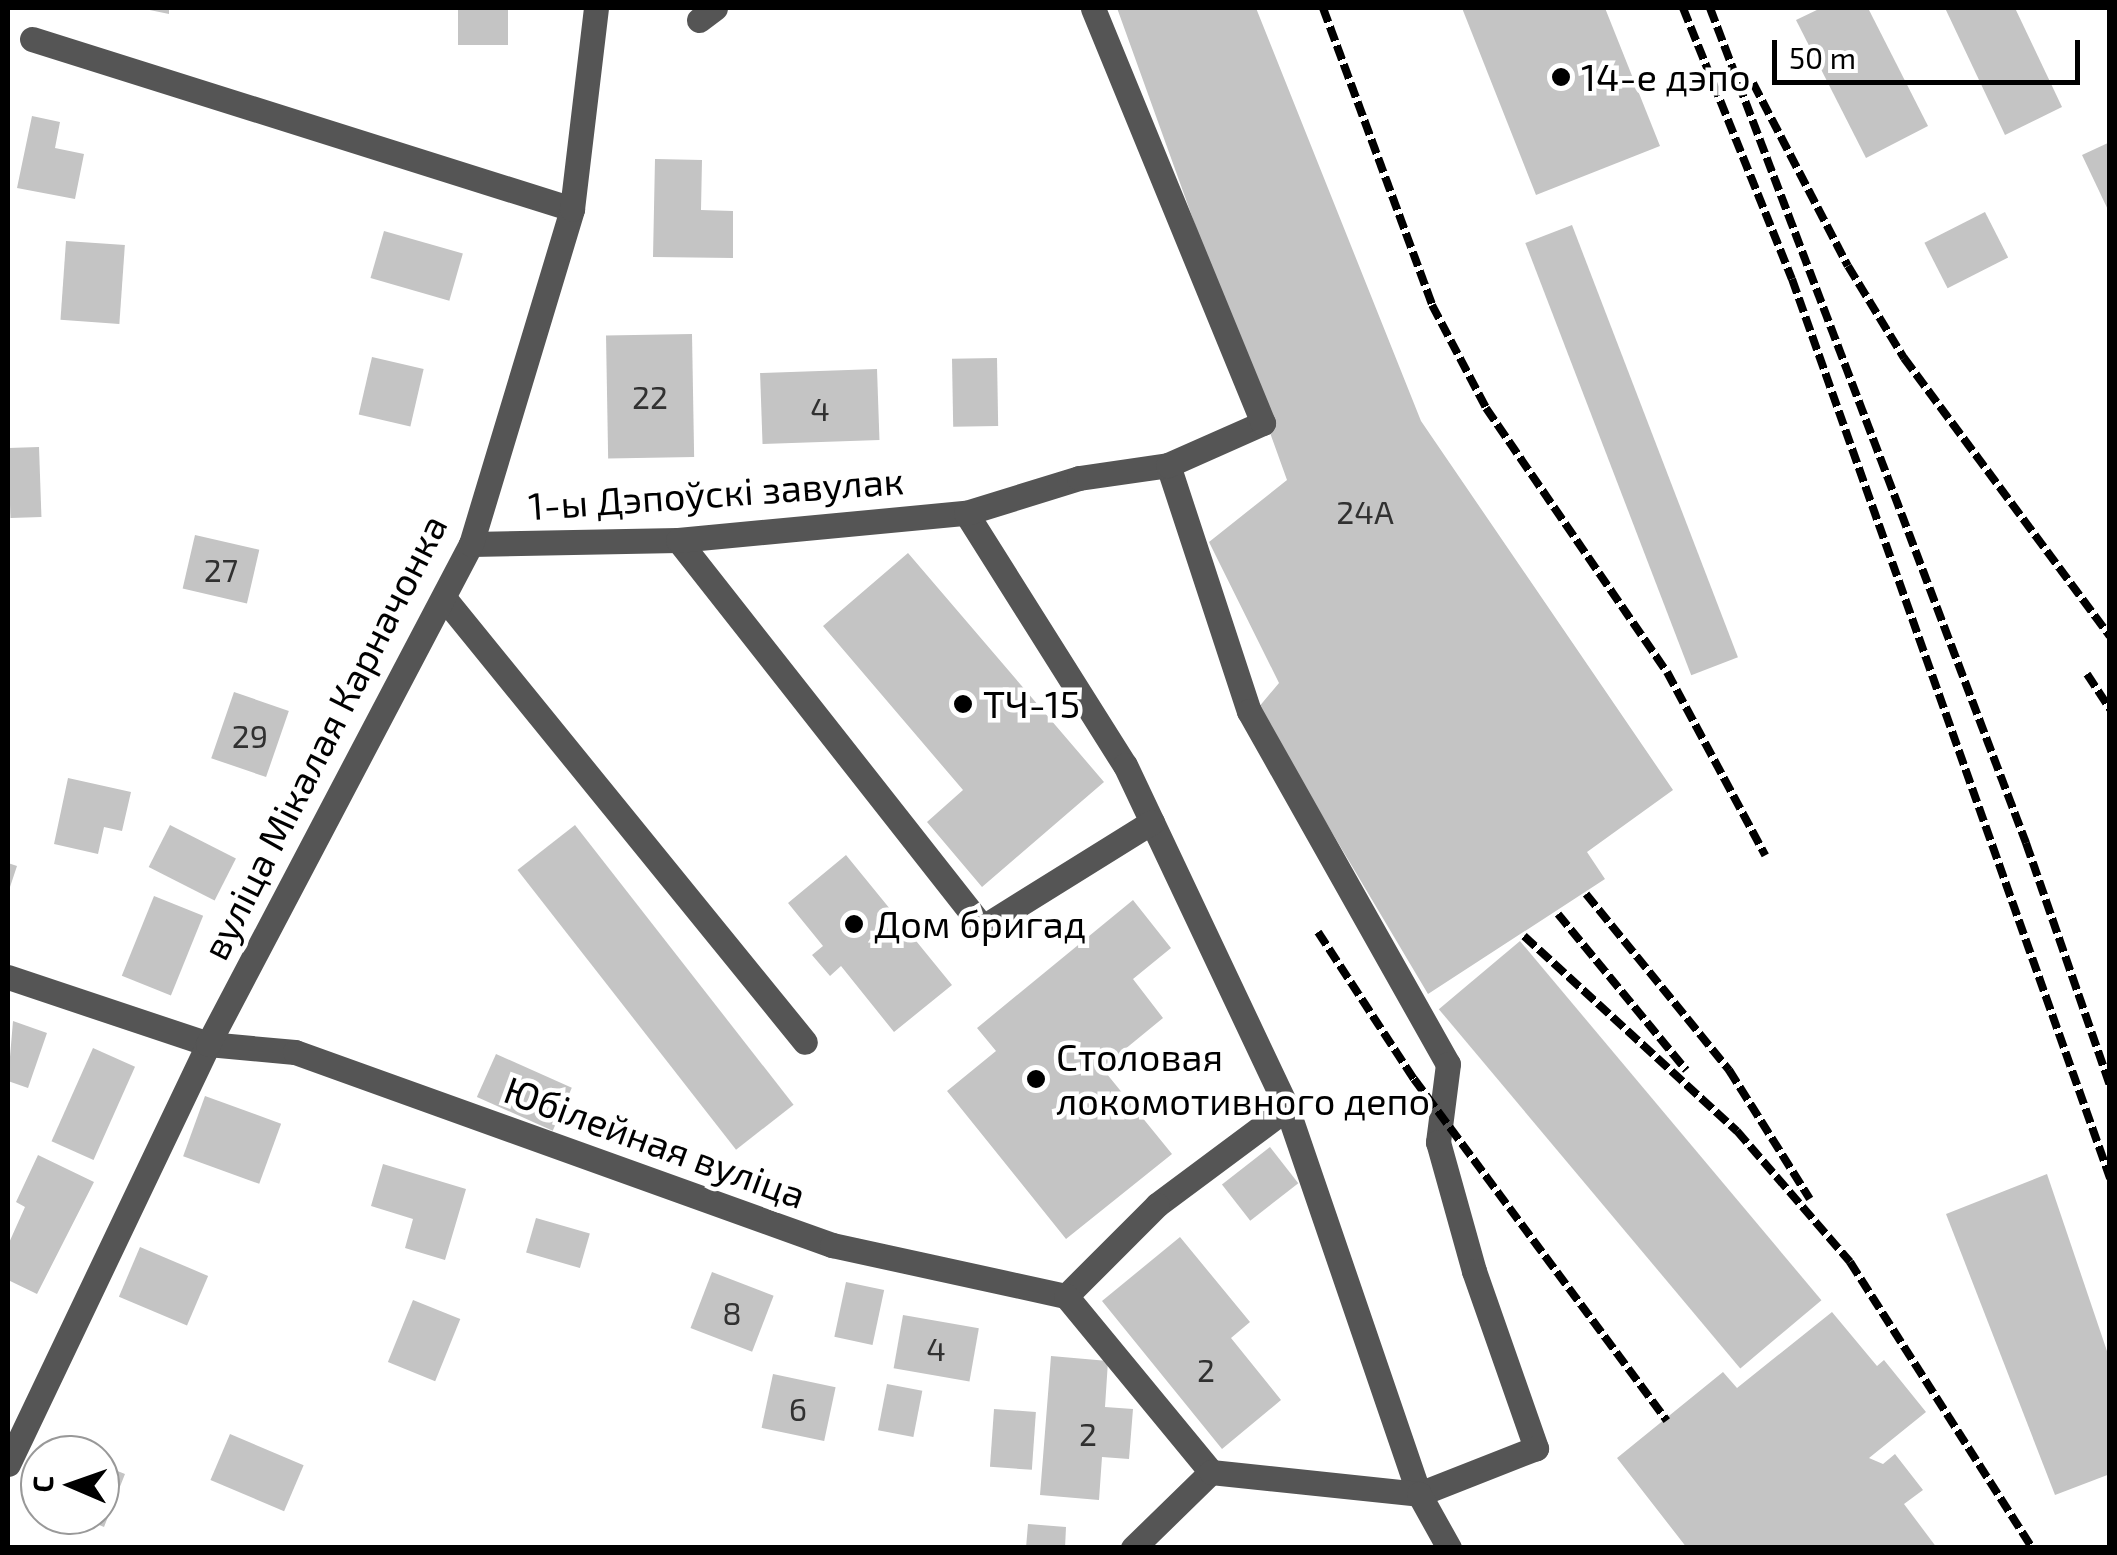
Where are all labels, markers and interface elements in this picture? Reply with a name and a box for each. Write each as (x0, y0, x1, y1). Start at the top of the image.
scale bar (1777, 20, 2084, 82)
text: 50 m (1789, 39, 1856, 75)
place label: 14-е дэпо (1581, 54, 1751, 100)
marker: 14-е дэпо (1550, 66, 1572, 88)
house number: 22 (632, 377, 668, 415)
house number: 4 (810, 389, 830, 427)
street label: 1-ы Дэпоўскі завулак (527, 457, 905, 529)
house number: 24А (1336, 492, 1394, 530)
street label: вуліца Мікалая Карначонка (192, 507, 456, 967)
house number: 27 (204, 550, 238, 588)
place label: ТЧ-15 (983, 681, 1080, 727)
marker: ТЧ-15 (952, 693, 974, 715)
house number: 29 (232, 716, 268, 754)
place label: Дом бригад (874, 901, 1086, 947)
marker: Дом бригад (843, 913, 865, 935)
place label: Столовая локомотивного депо (1056, 1034, 1430, 1124)
street label: Юбілейная вуліца (498, 1066, 812, 1218)
marker: Столовая локомотивного депо (1025, 1068, 1047, 1090)
house number: 8 (722, 1293, 742, 1331)
house number: 4 (926, 1329, 946, 1367)
house number: 2 (1197, 1350, 1215, 1388)
house number: 6 (789, 1389, 807, 1427)
house number: 2 (1079, 1414, 1097, 1452)
north arrow (20, 1435, 120, 1535)
text: С (25, 1475, 59, 1493)

